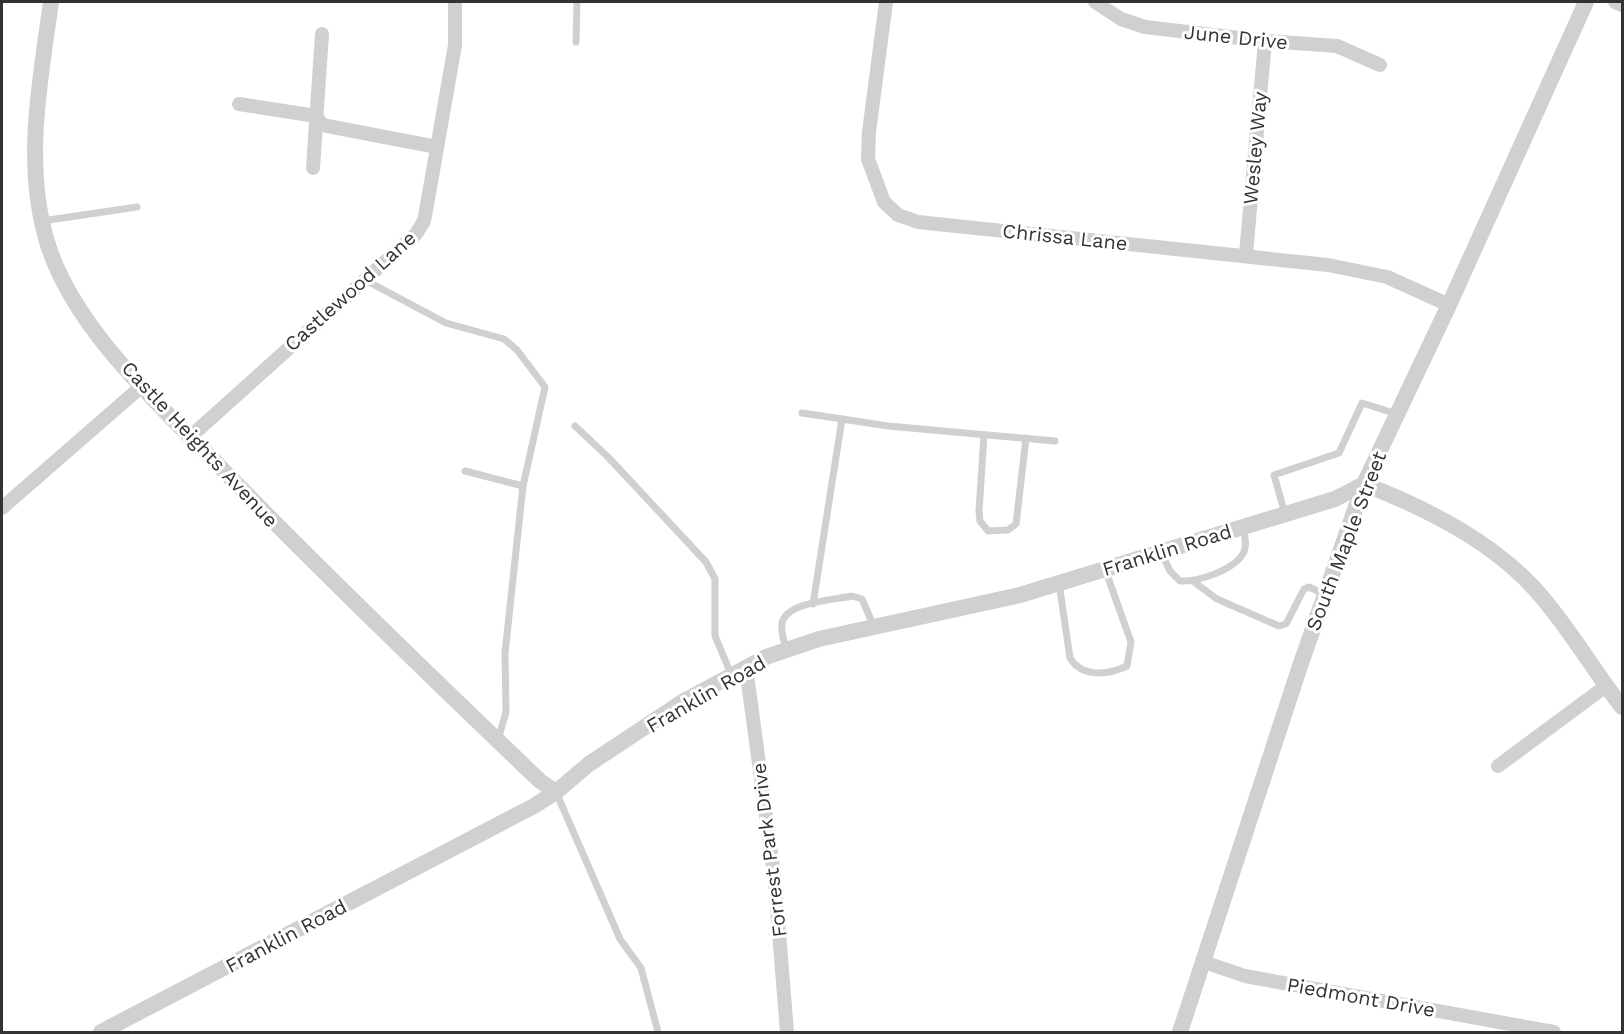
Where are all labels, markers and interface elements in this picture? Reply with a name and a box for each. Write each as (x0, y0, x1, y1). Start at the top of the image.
street label: June Drive (1183, 20, 1289, 54)
street label: Wesley Way (1238, 90, 1272, 206)
street label: Chrissa Lane (1001, 219, 1129, 255)
street label: Castlewood Lane (279, 226, 421, 356)
street label: Castle Heights Avenue (117, 356, 283, 532)
street label: South Maple Street (1301, 447, 1392, 634)
street label: Franklin Road (1100, 519, 1234, 581)
street label: Franklin Road (642, 650, 770, 738)
street label: Forrest Park Drive (746, 761, 792, 939)
street label: Franklin Road (221, 894, 351, 978)
street label: Piedmont Drive (1285, 972, 1437, 1022)

